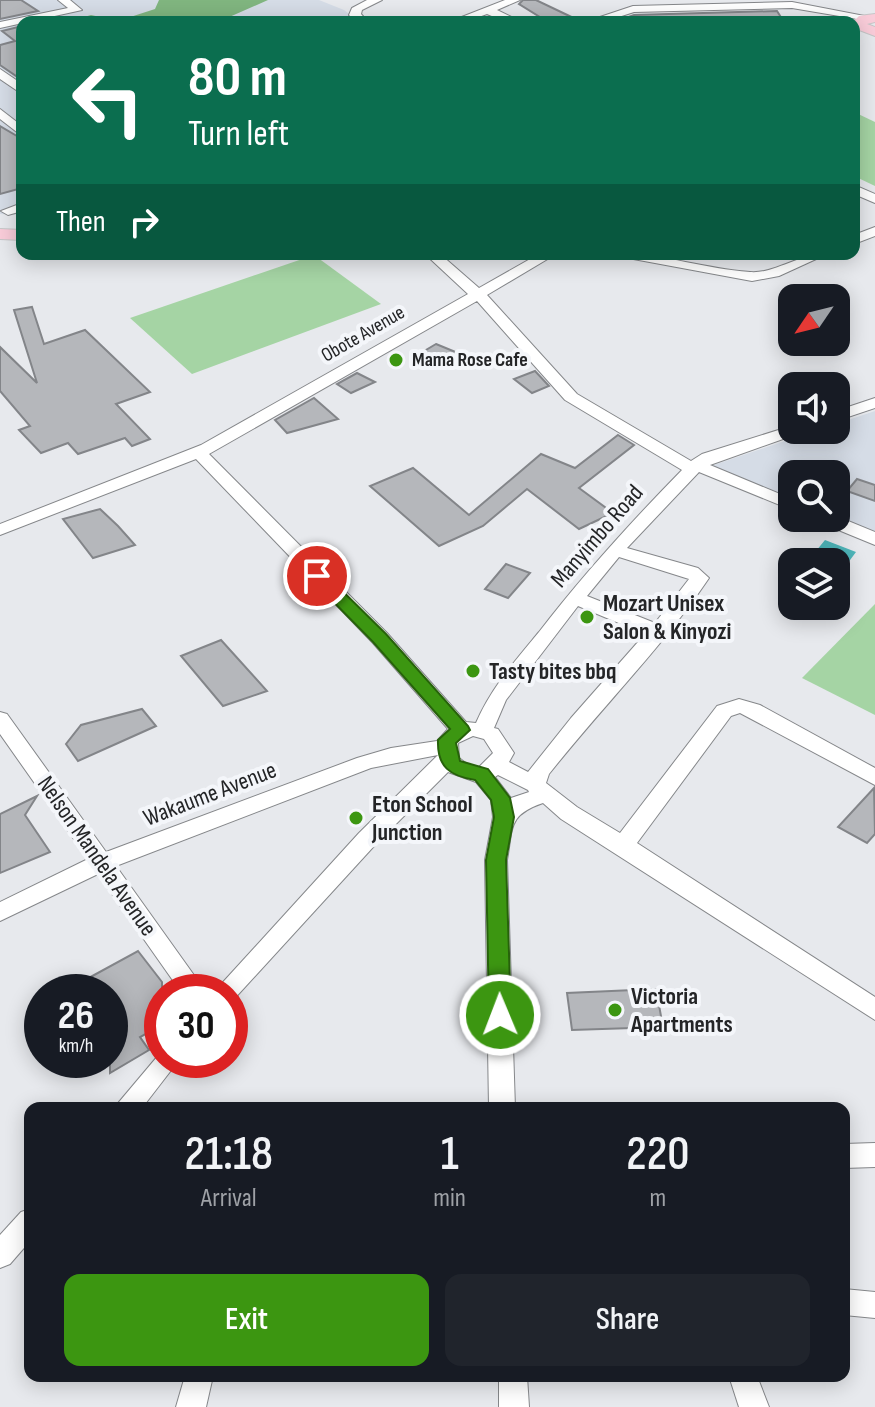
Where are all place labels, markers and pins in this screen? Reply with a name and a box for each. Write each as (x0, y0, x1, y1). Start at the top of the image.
place label: Mama Rose Cafe (412, 348, 528, 372)
marker: Mama Rose Cafe (387, 351, 405, 369)
pin (283, 542, 351, 610)
place label: Mozart Unisex Salon & Kinyozi (603, 589, 731, 646)
marker: Mozart Unisex Salon & Kinyozi (578, 608, 596, 626)
place label: Tasty bites bbq (489, 657, 616, 686)
marker: Tasty bites bbq (464, 662, 482, 680)
place label: Eton School Junction (371, 790, 473, 847)
marker: Eton School Junction (347, 809, 365, 827)
place label: Victoria Apartments (630, 982, 733, 1039)
marker: Victoria Apartments (606, 1001, 624, 1019)

